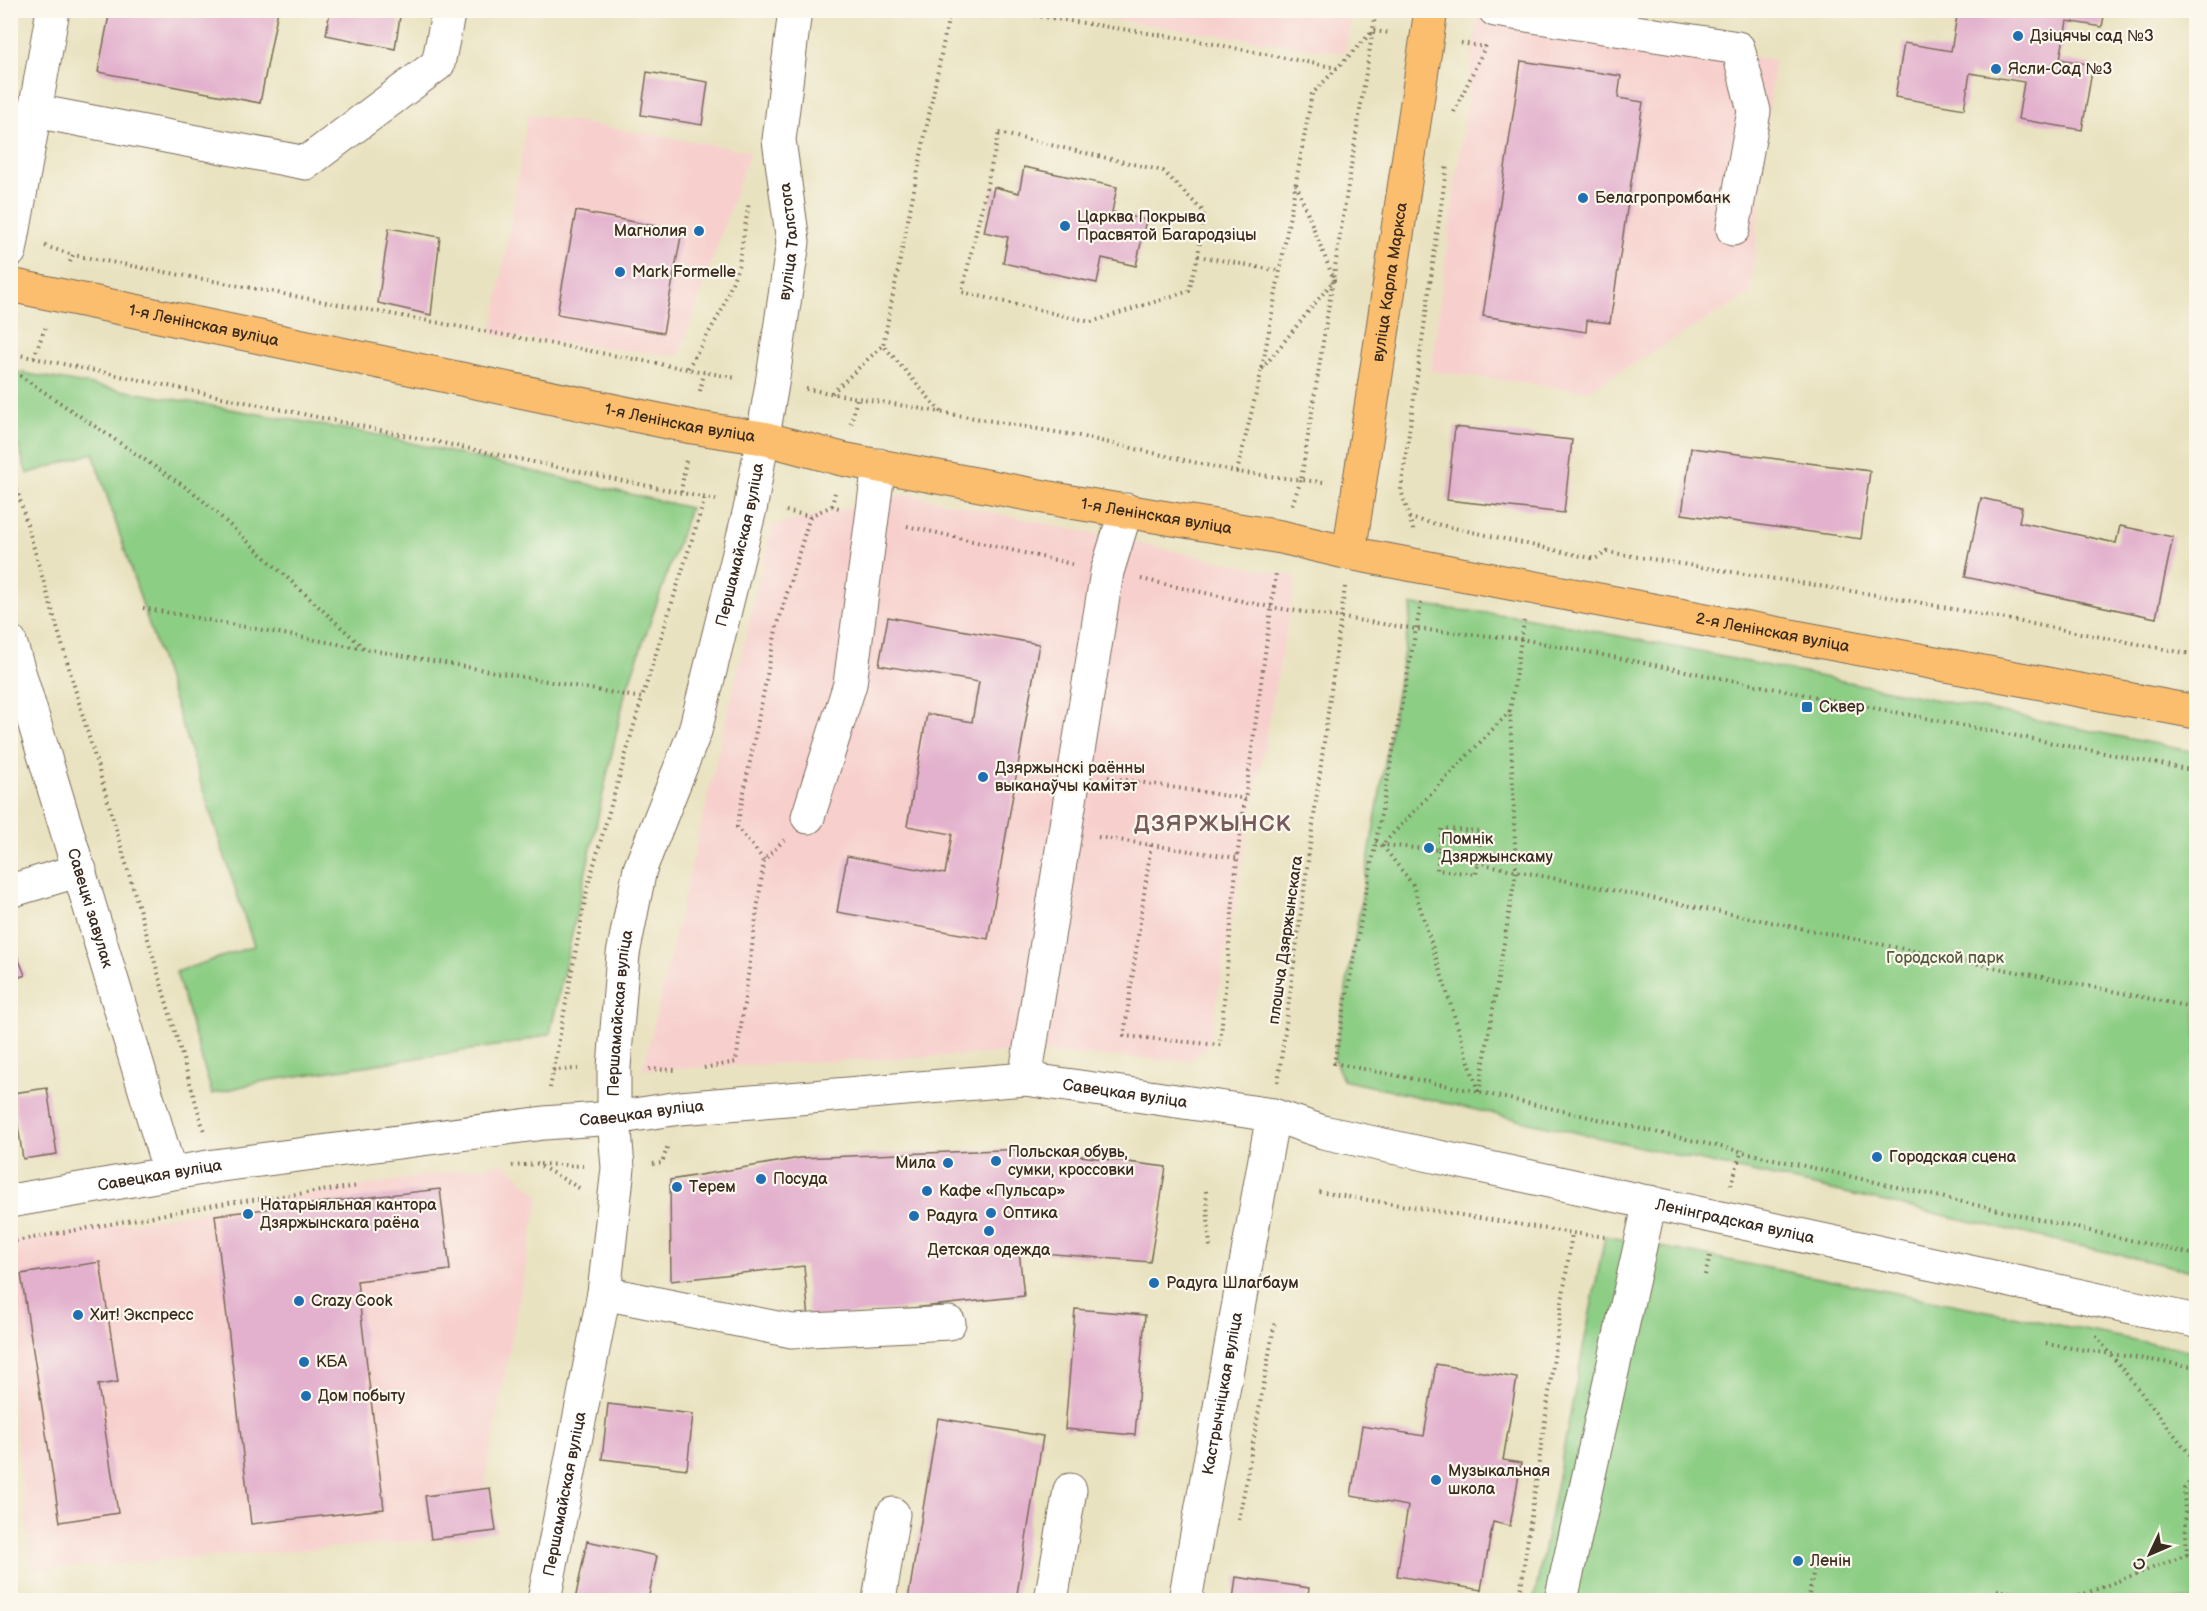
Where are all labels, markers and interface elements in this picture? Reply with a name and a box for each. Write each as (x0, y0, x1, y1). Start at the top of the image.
place label: Дзіцячы сад №3 (2030, 27, 2154, 46)
marker: Дзіцячы сад №3 (2011, 29, 2025, 43)
place label: Ясли-Сад №3 (2008, 60, 2112, 79)
marker: Ясли-Сад №3 (1989, 62, 2003, 76)
street label: вуліца Талстога (775, 181, 803, 302)
place label: Белагропромбанк (1595, 189, 1731, 208)
marker: Белагропромбанк (1576, 191, 1590, 205)
street label: вуліца Карла Маркса (1368, 200, 1411, 363)
place label: Царква Покрыва Прасвятой Багародзіцы (1077, 208, 1257, 245)
marker: Царква Покрыва Прасвятой Багародзіцы (1058, 219, 1072, 233)
place label: Магнолия (614, 222, 687, 241)
marker: Магнолия (692, 224, 706, 238)
place label: Mark Formelle (632, 263, 736, 282)
marker: Mark Formelle (613, 265, 627, 279)
street label: 1-я Ленінская вуліца (127, 300, 281, 350)
street label: 1-я Ленінская вуліца (603, 400, 757, 446)
street label: Першамайская вуліца (712, 461, 768, 629)
street label: 1-я Ленінская вуліца (1080, 494, 1234, 538)
street label: 2-я Ленінская вуліца (1694, 609, 1852, 656)
place label: Сквер (1819, 698, 1865, 717)
marker: Сквер (1800, 700, 1814, 714)
place label: Дзяржынскі раённы выканаўчы камітэт (995, 759, 1145, 796)
marker: Дзяржынскі раённы выканаўчы камітэт (976, 770, 990, 784)
district label: ДЗЯРЖЫНСК (1134, 811, 1292, 838)
place label: Помнік Дзяржынскаму (1441, 830, 1553, 867)
marker: Помнік Дзяржынскаму (1422, 841, 1436, 855)
street label: Савецкі завулак (63, 846, 117, 971)
street label: плошча Дзяржынскага (1265, 854, 1307, 1026)
street label: Першамайская вуліца (605, 927, 637, 1096)
park label: Городской парк (1886, 949, 2004, 968)
street label: Савецкая вуліца (1061, 1075, 1189, 1112)
street label: Савецкая вуліца (579, 1096, 705, 1130)
place label: Польская обувь, сумки, кроссовки (1008, 1143, 1134, 1180)
place label: Городская сцена (1889, 1148, 2017, 1167)
marker: Городская сцена (1870, 1150, 1884, 1164)
place label: Мила (895, 1154, 937, 1173)
marker: Польская обувь, сумки, кроссовки (989, 1154, 1003, 1168)
street label: Савецкая вуліца (96, 1155, 224, 1195)
marker: Мила (941, 1156, 955, 1170)
place label: Посуда (773, 1170, 828, 1189)
marker: Посуда (754, 1172, 768, 1186)
place label: Терем (689, 1178, 736, 1197)
marker: Терем (670, 1180, 684, 1194)
place label: Кафе «Пульсар» (939, 1182, 1066, 1201)
marker: Кафе «Пульсар» (920, 1184, 934, 1198)
street label: Ленінградская вуліца (1653, 1195, 1817, 1248)
place label: Натарыяльная кантора Дзяржынскага раёна (260, 1196, 437, 1233)
place label: Оптика (1003, 1204, 1058, 1223)
marker: Оптика (984, 1206, 998, 1220)
marker: Натарыяльная кантора Дзяржынскага раёна (241, 1207, 255, 1221)
place label: Радуга (926, 1207, 979, 1226)
marker: Радуга (907, 1209, 921, 1223)
marker: Детская одежда (982, 1224, 996, 1238)
place label: Детская одежда (928, 1241, 1051, 1260)
place label: Радуга Шлагбаум (1166, 1274, 1299, 1293)
marker: Радуга Шлагбаум (1147, 1276, 1161, 1290)
place label: Crazy Cook (311, 1292, 393, 1311)
marker: Crazy Cook (292, 1294, 306, 1308)
place label: Хит! Экспресс (90, 1306, 194, 1325)
marker: Хит! Экспресс (71, 1308, 85, 1322)
street label: Кастрычніцкая вуліца (1198, 1310, 1247, 1476)
place label: КБА (316, 1353, 347, 1372)
marker: КБА (297, 1355, 311, 1369)
place label: Дом побыту (318, 1387, 406, 1406)
marker: Дом побыту (299, 1389, 313, 1403)
street label: Першамайская вуліца (539, 1410, 590, 1578)
place label: Музыкальная школа (1448, 1462, 1550, 1499)
marker: Музыкальная школа (1429, 1473, 1443, 1487)
north arrow (2120, 1524, 2180, 1584)
place label: Ленін (1809, 1552, 1851, 1571)
text: С (2130, 1553, 2151, 1574)
marker: Ленін (1791, 1554, 1805, 1568)

